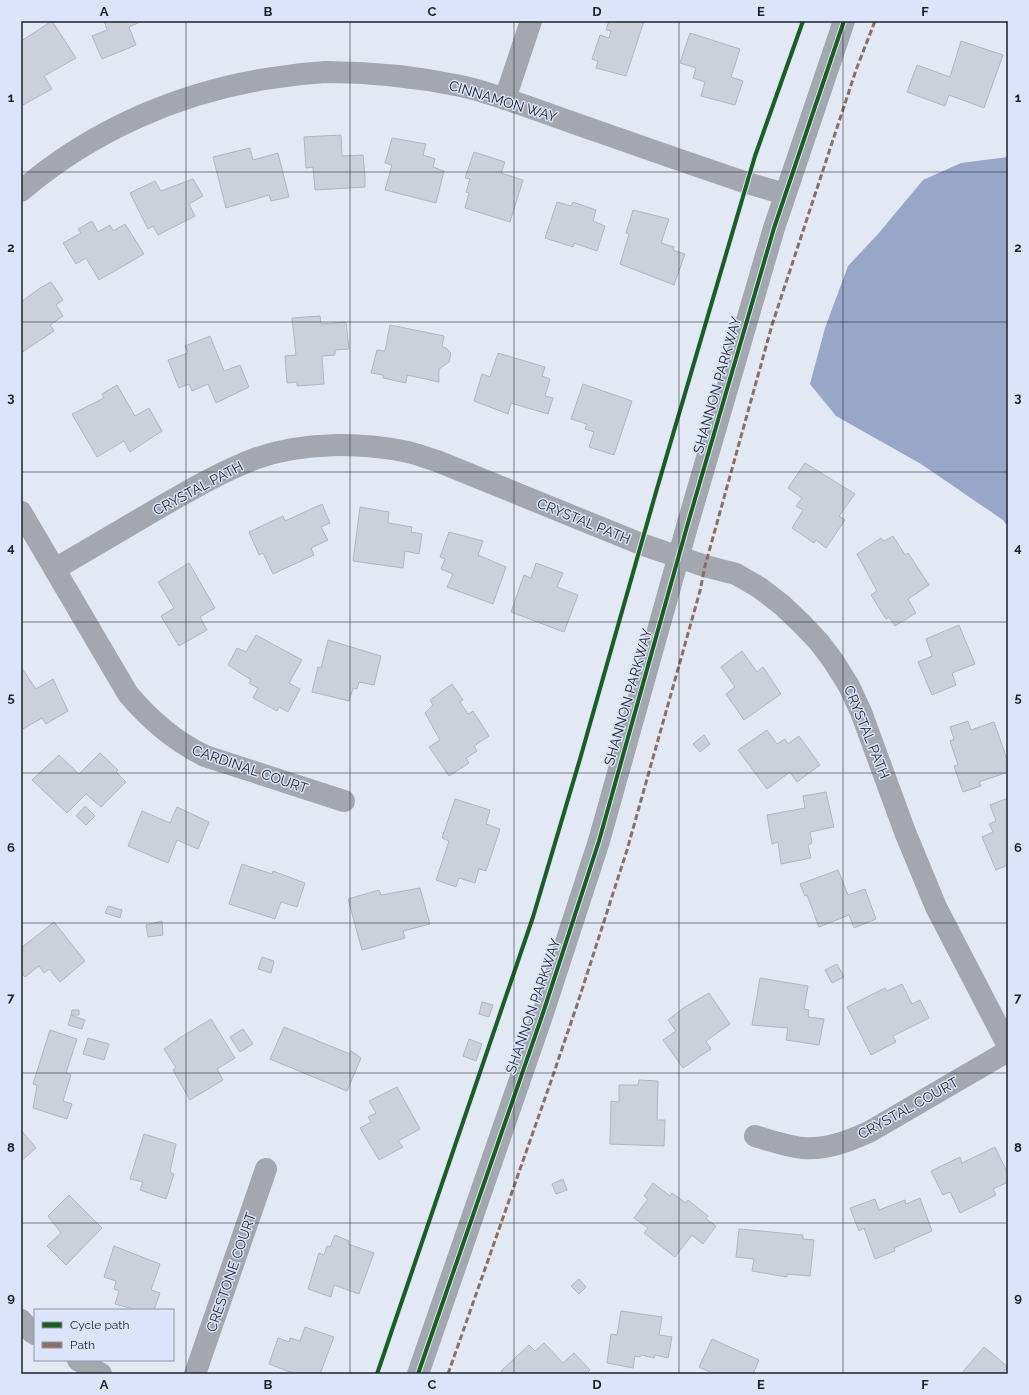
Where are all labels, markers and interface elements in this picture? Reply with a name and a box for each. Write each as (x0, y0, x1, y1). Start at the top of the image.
text: A (100, 4, 109, 19)
text: B (264, 4, 273, 19)
text: C (428, 4, 437, 19)
text: D (592, 4, 602, 19)
text: E (757, 4, 765, 19)
text: F (921, 4, 929, 19)
street label: CINNAMON WAY (447, 77, 559, 125)
text: 1 (8, 90, 15, 105)
text: 1 (1015, 90, 1022, 105)
text: 2 (7, 240, 15, 255)
text: 2 (1014, 240, 1022, 255)
street label: SHANNON PARKWAY (690, 315, 744, 455)
text: 3 (7, 390, 15, 405)
text: 3 (1014, 390, 1022, 405)
street label: CRYSTAL PATH (150, 458, 246, 518)
street label: CRYSTAL PATH (535, 495, 633, 547)
text: 4 (7, 540, 15, 555)
text: 4 (1014, 540, 1022, 555)
street label: SHANNON PARKWAY (601, 627, 655, 767)
street label: CRYSTAL PATH (841, 683, 893, 781)
text: 5 (7, 690, 15, 705)
text: 5 (1014, 690, 1022, 705)
street label: CARDINAL COURT (190, 742, 310, 796)
text: 6 (7, 840, 15, 855)
text: 6 (1014, 840, 1022, 855)
street label: SHANNON PARKWAY (502, 936, 564, 1076)
text: 7 (7, 990, 15, 1005)
text: 7 (1014, 990, 1022, 1005)
street label: CRYSTAL COURT (855, 1074, 961, 1142)
text: 8 (7, 1140, 15, 1155)
text: 8 (1014, 1140, 1022, 1155)
street label: CRESTONE COURT (203, 1210, 259, 1334)
text: 9 (7, 1290, 15, 1305)
text: 9 (1014, 1290, 1022, 1305)
legend (34, 1309, 174, 1361)
text: Cycle path (70, 1318, 129, 1332)
text: Path (70, 1338, 95, 1352)
text: A (100, 1377, 109, 1392)
text: B (264, 1377, 273, 1392)
text: C (428, 1377, 437, 1392)
text: D (592, 1377, 602, 1392)
text: E (757, 1377, 765, 1392)
text: F (921, 1377, 929, 1392)

